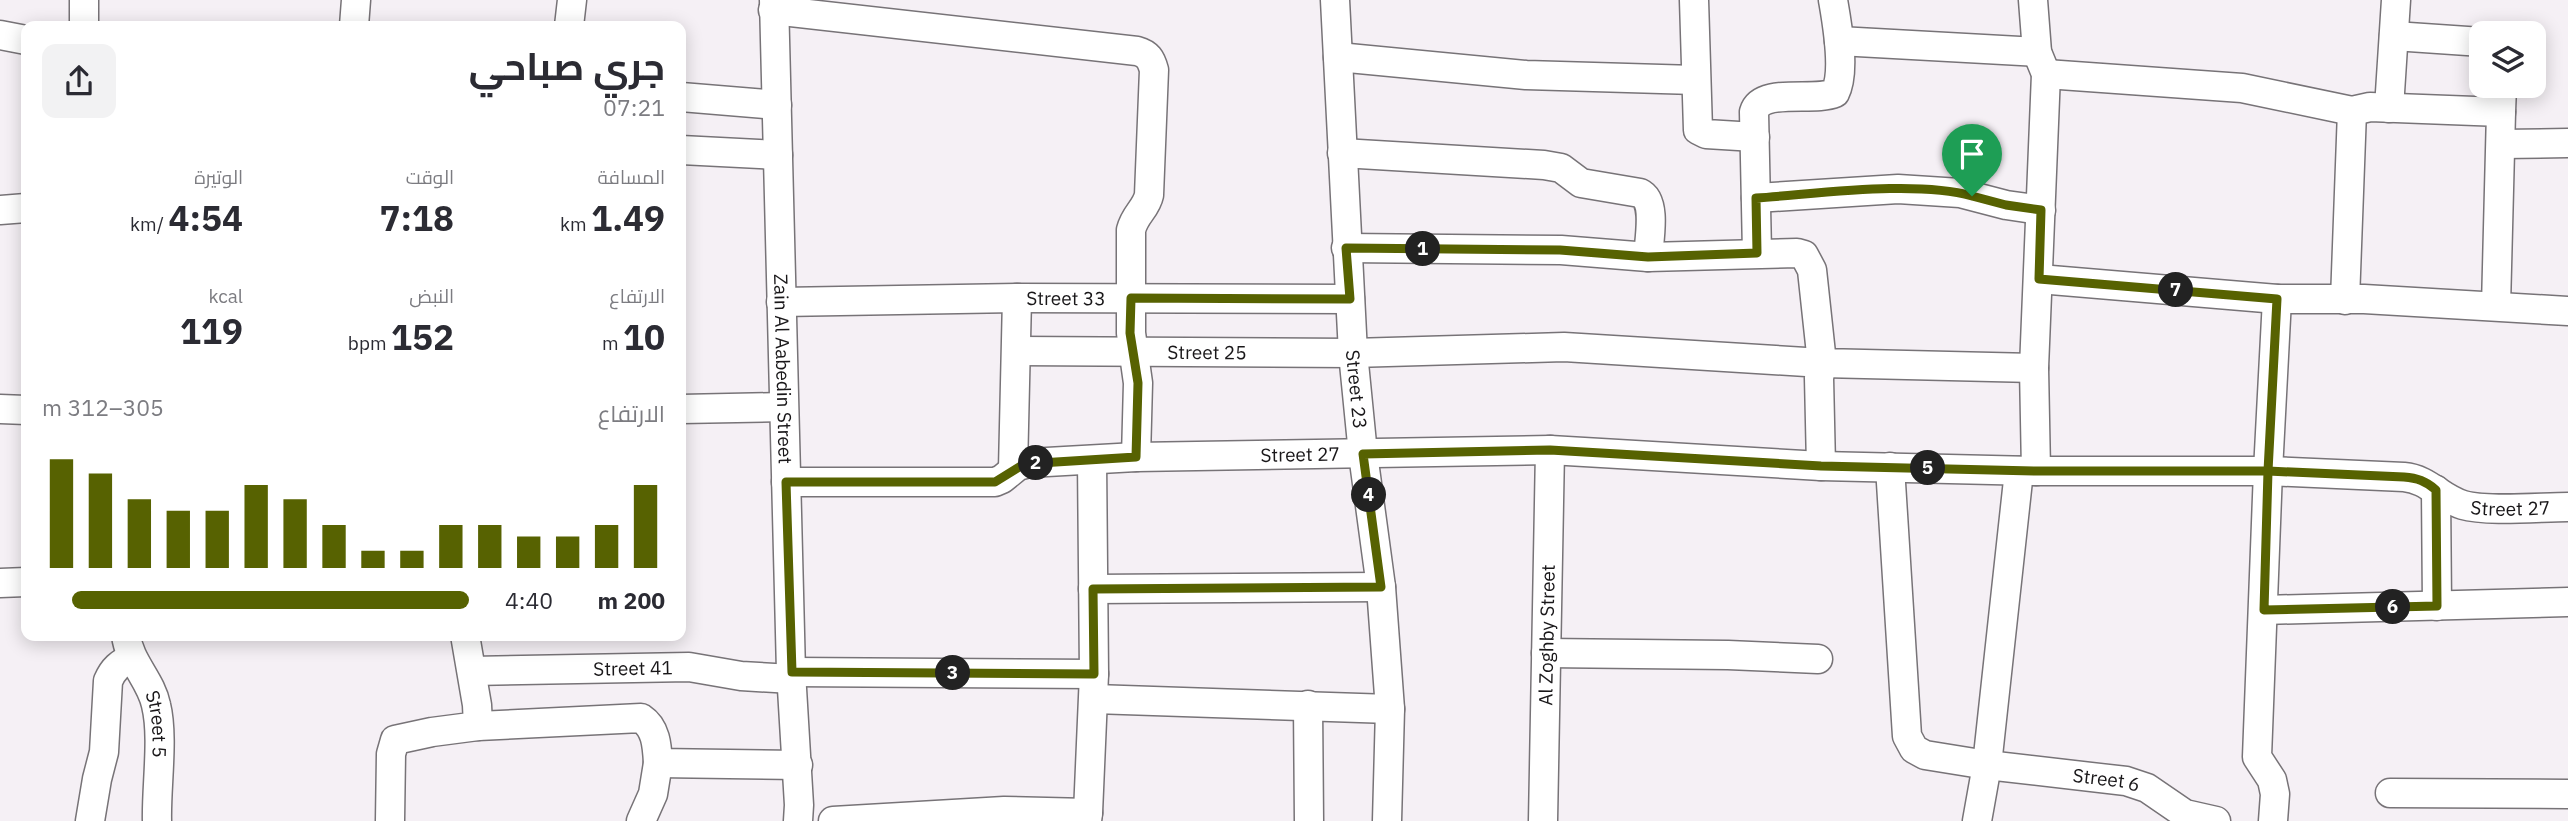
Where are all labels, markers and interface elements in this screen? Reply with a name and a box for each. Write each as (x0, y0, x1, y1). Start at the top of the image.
map controls (2469, 21, 2546, 98)
button: layers (2469, 21, 2546, 98)
text: جري صباحي (469, 41, 665, 90)
button: share (42, 44, 116, 118)
text: 07:21 (603, 92, 665, 122)
pin (1942, 124, 2002, 196)
icon: arrive (1953, 135, 1991, 173)
text: الوتيرة (194, 165, 243, 189)
text: الوقت (406, 165, 454, 189)
text: المسافة (597, 165, 665, 189)
text: 4:54 (168, 195, 243, 241)
text: 7:18 (379, 195, 454, 241)
text: 1.49 (591, 195, 665, 241)
text: /km (130, 212, 168, 236)
text: km (560, 212, 591, 236)
pin: 1 (1406, 232, 1440, 266)
text: 1 (1417, 236, 1428, 260)
pin: 7 (2158, 272, 2194, 308)
street label: Zain Al Aabedin Street (769, 274, 798, 464)
text: 7 (2170, 277, 2181, 301)
text: kcal (208, 284, 243, 308)
text: النبض (409, 284, 454, 308)
text: الارتفاع (609, 284, 665, 308)
street label: Street 33 (1026, 286, 1106, 310)
text: 119 (180, 308, 243, 354)
text: 152 (391, 314, 454, 360)
text: 10 (623, 314, 665, 360)
text: bpm (348, 331, 391, 355)
text: m (602, 331, 623, 355)
street label: Street 25 (1167, 340, 1247, 364)
street label: Street 23 (1341, 349, 1372, 430)
text: 305–312 m (42, 392, 164, 422)
text: الارتفاع (598, 398, 665, 428)
street label: Street 27 (1260, 442, 1340, 467)
pin: 2 (1018, 446, 1054, 480)
text: 2 (1030, 450, 1041, 474)
pin: 5 (1910, 450, 1946, 486)
text: 5 (1922, 455, 1933, 479)
pin: 4 (1352, 477, 1386, 512)
text: 4 (1363, 482, 1374, 506)
street label: Street 27 (2469, 495, 2551, 521)
street label: Al Zoghby Street (1533, 564, 1560, 706)
text: 4:40 (505, 585, 553, 615)
text: 200 m (598, 585, 665, 615)
pin: 6 (2376, 590, 2410, 624)
text: 6 (2387, 594, 2398, 618)
street label: Street 41 (593, 655, 673, 681)
pin: 3 (936, 656, 970, 690)
text: 3 (947, 660, 958, 684)
street label: Street 5 (140, 687, 172, 758)
street label: Street 6 (2071, 763, 2144, 797)

